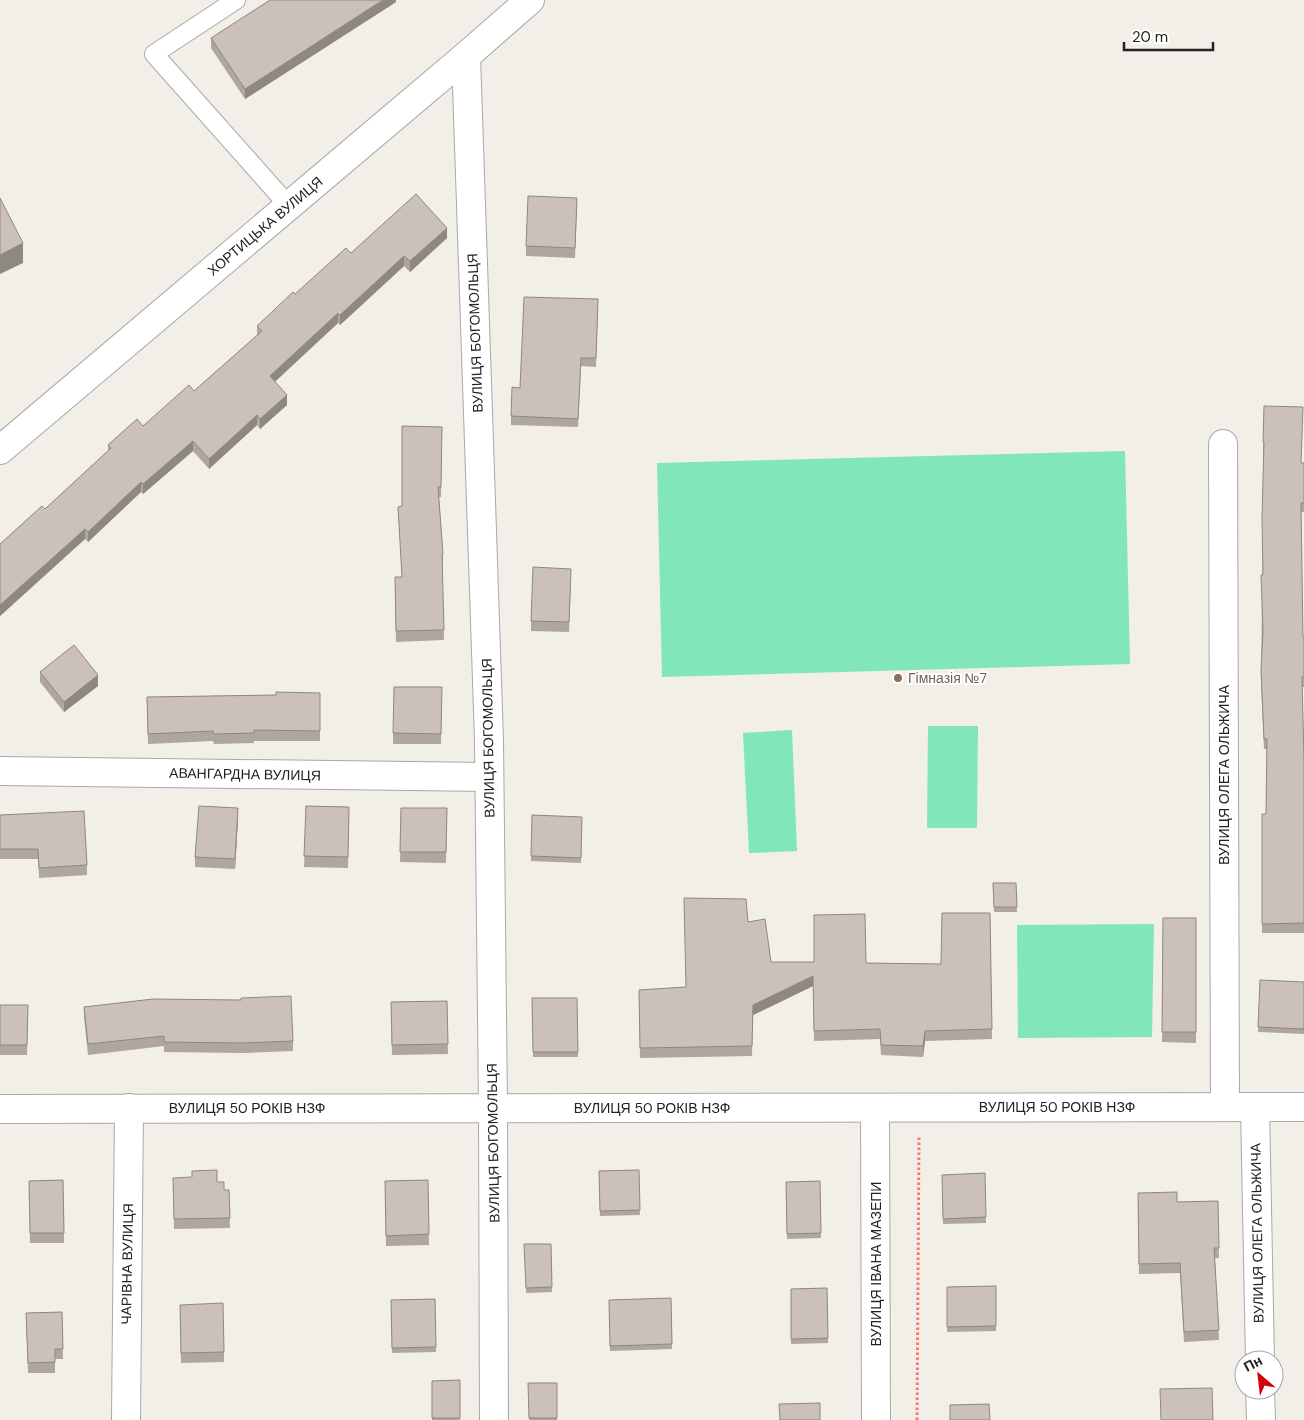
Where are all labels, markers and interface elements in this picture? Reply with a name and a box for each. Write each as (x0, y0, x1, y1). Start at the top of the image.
scale bar (1124, 20, 1213, 52)
text: 20 m (1132, 27, 1168, 47)
street label: ХОРТИЦЬКА ВУЛИЦЯ (204, 173, 326, 279)
street label: ВУЛИЦЯ БОГОМОЛЬЦЯ (463, 253, 487, 413)
street label: ВУЛИЦЯ БОГОМОЛЬЦЯ (478, 658, 498, 818)
place label: Гімназія №7 (908, 669, 987, 687)
marker: Гімназія №7 (892, 672, 904, 684)
street label: ВУЛИЦЯ ОЛЕГА ОЛЬЖИЧА (1215, 684, 1233, 865)
street label: АВАНГАРДНА ВУЛИЦЯ (169, 764, 321, 784)
street label: ВУЛИЦЯ БОГОМОЛЬЦЯ (483, 1063, 503, 1223)
street label: ВУЛИЦЯ 50 РОКІВ НЗФ (979, 1098, 1135, 1116)
street label: ВУЛИЦЯ 50 РОКІВ НЗФ (169, 1099, 325, 1117)
street label: ВУЛИЦЯ 50 РОКІВ НЗФ (574, 1099, 730, 1117)
street label: ВУЛИЦЯ ОЛЕГА ОЛЬЖИЧА (1246, 1142, 1268, 1323)
street label: ВУЛИЦЯ ІВАНА МАЗЕПИ (867, 1182, 885, 1346)
street label: ЧАРІВНА ВУЛИЦЯ (117, 1203, 137, 1325)
north arrow (1234, 1350, 1284, 1400)
text: Пн (1240, 1351, 1265, 1376)

